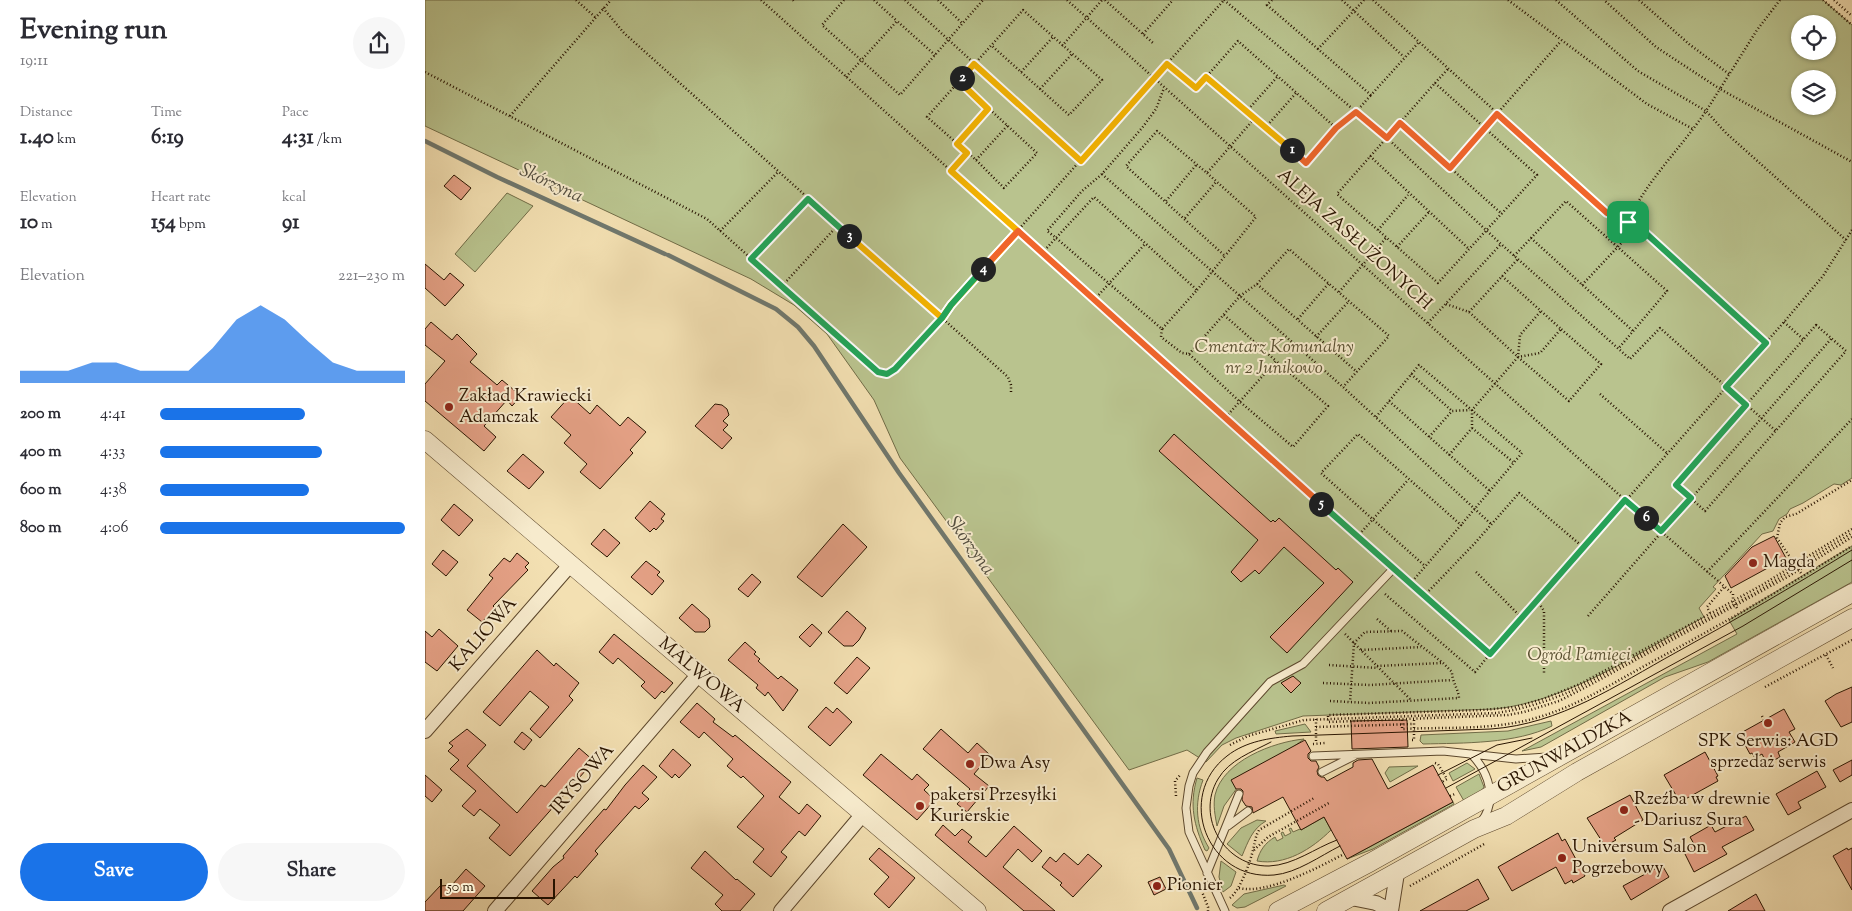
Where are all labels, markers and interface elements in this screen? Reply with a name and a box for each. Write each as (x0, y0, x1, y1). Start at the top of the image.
text: Evening run (20, 11, 167, 51)
map controls (1791, 15, 1836, 115)
button: locate (1791, 15, 1836, 60)
button: share (353, 17, 405, 69)
text: 19:11 (20, 50, 48, 73)
pin: 2 (949, 66, 975, 90)
text: 2 (959, 68, 966, 88)
button: layers (1791, 70, 1836, 115)
text: Distance (20, 103, 73, 123)
text: Time (151, 103, 182, 123)
text: Pace (282, 103, 309, 123)
text: 1.40 (20, 123, 54, 153)
text: 6:19 (151, 123, 184, 153)
text: 4:31 (282, 123, 314, 153)
text: km (54, 130, 76, 150)
text: /km (314, 130, 342, 150)
pin: 1 (1279, 138, 1305, 162)
text: 1 (1290, 140, 1295, 160)
water label: Skórzyna (515, 158, 587, 211)
street label: ALEJA ZASŁUŻONYCH (1271, 163, 1437, 317)
text: Elevation (20, 188, 77, 208)
text: Heart rate (151, 188, 211, 208)
text: kcal (282, 188, 306, 208)
pin (1607, 201, 1649, 243)
text: 10 (20, 208, 38, 238)
text: 154 (151, 208, 176, 238)
text: 91 (282, 208, 299, 238)
icon: arrive (1614, 208, 1642, 236)
text: m (38, 215, 53, 235)
text: bpm (176, 215, 206, 235)
pin: 3 (837, 224, 861, 248)
text: 3 (847, 226, 852, 246)
pin: 4 (971, 256, 995, 282)
text: 4 (980, 259, 987, 279)
text: Elevation (20, 265, 85, 288)
text: 221–230 m (338, 265, 405, 288)
park label: Cmentarz Komunalny nr 2 Junikowo (1194, 335, 1354, 382)
place label: Zakład Krawiecki Adamczak (459, 384, 592, 431)
marker: Zakład Krawiecki Adamczak (443, 401, 455, 413)
text: 200 m (20, 403, 61, 426)
text: 4:41 (100, 403, 126, 426)
text: 400 m (20, 441, 62, 464)
text: 4:33 (100, 441, 125, 464)
text: 600 m (20, 479, 62, 502)
text: 4:38 (100, 479, 127, 502)
pin: 5 (1309, 492, 1333, 516)
text: 5 (1319, 494, 1324, 514)
pin: 6 (1633, 506, 1659, 530)
text: 6 (1643, 508, 1650, 528)
water label: Skórzyna (939, 511, 1001, 581)
text: 800 m (20, 517, 62, 540)
text: 4:06 (100, 517, 128, 540)
place label: Magda (1763, 550, 1815, 576)
marker: Magda (1747, 557, 1759, 569)
street label: KALIOWA (444, 592, 524, 678)
street label: MALWOWA (652, 632, 750, 720)
park label: Ogród Pamięci (1527, 643, 1631, 669)
street label: GRUNWALDZKA (1493, 705, 1637, 801)
marker: SPK Serwis: AGD sprzedaż serwis (1762, 717, 1774, 729)
place label: SPK Serwis: AGD sprzedaż serwis (1698, 729, 1838, 776)
street label: IRYSOWA (545, 739, 621, 821)
place label: Dwa Asy (980, 751, 1051, 777)
marker: Dwa Asy (964, 758, 976, 770)
place label: pakersi Przesyłki Kurierskie (930, 783, 1057, 830)
place label: Rzeźba w drewnie - Dariusz Sura (1634, 787, 1770, 834)
marker: pakersi Przesyłki Kurierskie (914, 800, 926, 812)
marker: Rzeźba w drewnie - Dariusz Sura (1618, 804, 1630, 816)
place label: Universum Salon Pogrzebowy (1572, 835, 1707, 882)
button: Save (20, 843, 208, 901)
button: Share (218, 843, 405, 901)
marker: Universum Salon Pogrzebowy (1556, 852, 1568, 864)
place label: Pionier (1167, 873, 1223, 899)
scale bar (440, 876, 555, 899)
text: 50 m (447, 878, 474, 898)
marker: Pionier (1151, 880, 1163, 892)

